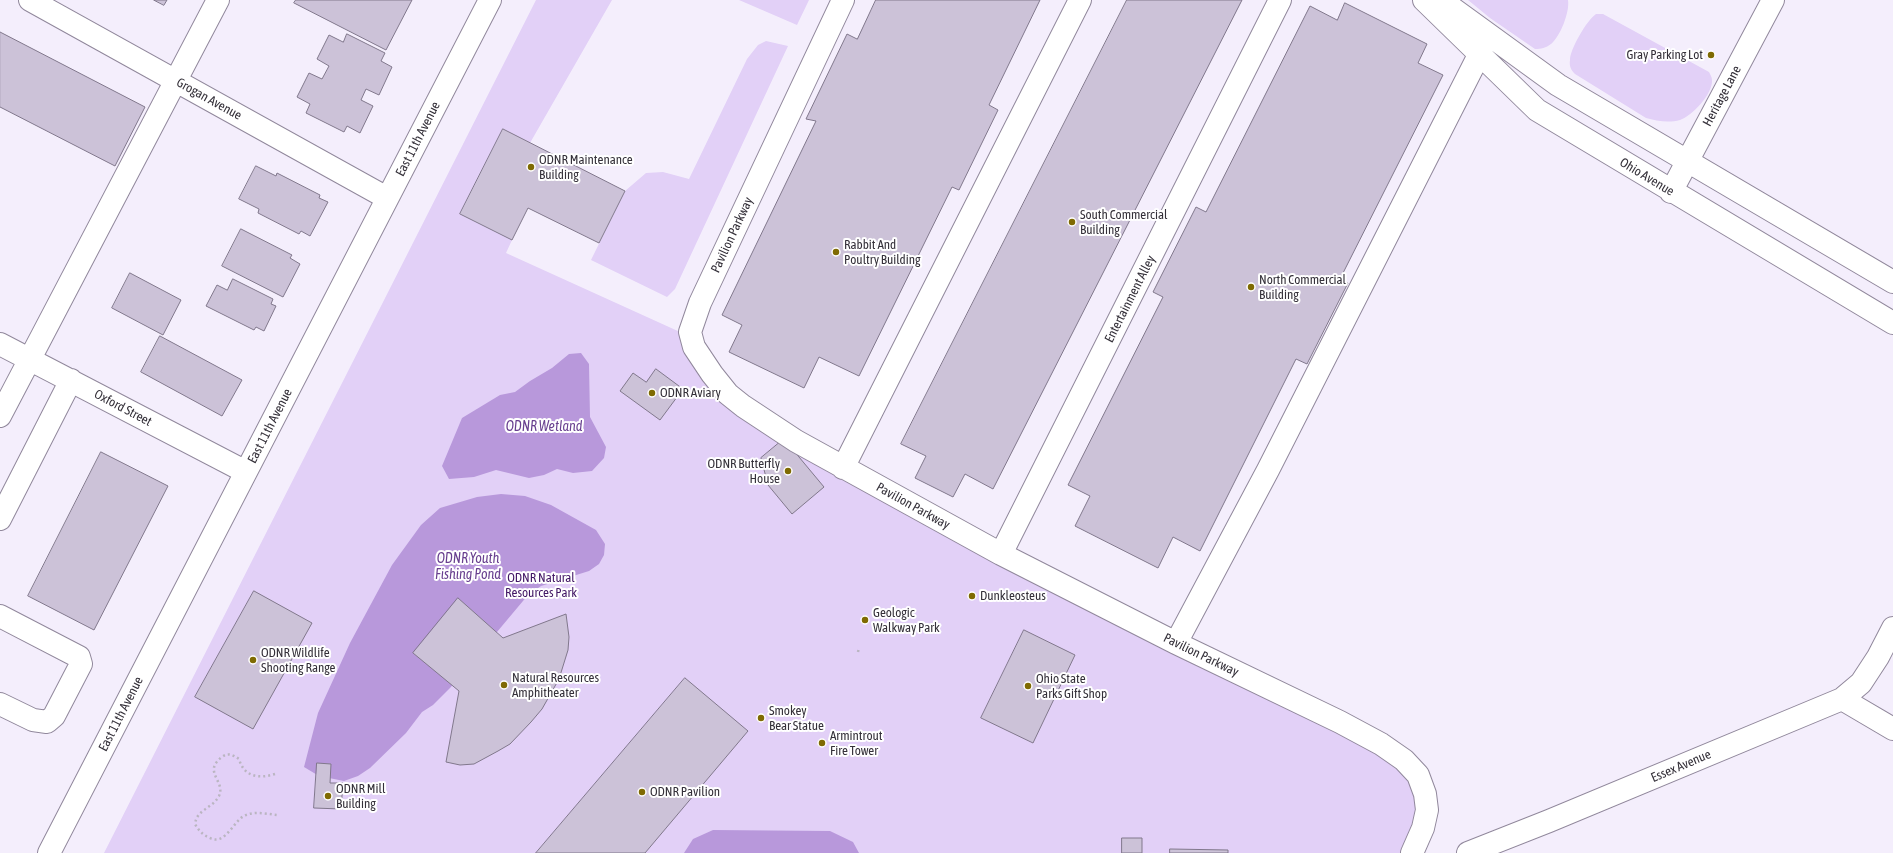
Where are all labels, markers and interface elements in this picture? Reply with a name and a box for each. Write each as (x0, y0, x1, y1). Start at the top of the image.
place label: Gray Parking Lot (1626, 47, 1703, 63)
marker: Gray Parking Lot (1706, 50, 1716, 60)
street label: Heritage Lane (1700, 63, 1744, 129)
street label: Grogan Avenue (174, 75, 244, 123)
street label: East 11th Avenue (392, 99, 444, 179)
place label: ODNR Maintenance Building (539, 152, 633, 183)
street label: Ohio Avenue (1617, 155, 1677, 199)
marker: ODNR Maintenance Building (526, 162, 536, 172)
street label: Pavilion Parkway (708, 195, 756, 275)
place label: South Commercial Building (1080, 207, 1167, 238)
marker: South Commercial Building (1067, 217, 1077, 227)
place label: Rabbit And Poultry Building (844, 237, 921, 268)
marker: Rabbit And Poultry Building (831, 247, 841, 257)
street label: Entertainment Alley (1101, 253, 1159, 345)
place label: North Commercial Building (1259, 272, 1346, 303)
marker: North Commercial Building (1246, 282, 1256, 292)
place label: ODNR Aviary (660, 385, 721, 401)
street label: Oxford Street (92, 386, 154, 430)
street label: East 11th Avenue (244, 386, 296, 466)
marker: ODNR Aviary (647, 388, 657, 398)
water label: ODNR Wetland (506, 419, 582, 435)
place label: ODNR Butterfly House (708, 456, 780, 487)
marker: ODNR Butterfly House (783, 466, 793, 476)
street label: Pavilion Parkway (873, 479, 953, 533)
water label: ODNR Youth Fishing Pond (435, 551, 501, 584)
park label: ODNR Natural Resources Park (505, 570, 577, 601)
place label: Dunkleosteus (980, 588, 1046, 604)
marker: Dunkleosteus (967, 591, 977, 601)
place label: Geologic Walkway Park (873, 605, 940, 636)
marker: Geologic Walkway Park (860, 615, 870, 625)
street label: Pavilion Parkway (1161, 630, 1241, 680)
place label: ODNR Wildlife Shooting Range (261, 645, 335, 676)
marker: ODNR Wildlife Shooting Range (248, 655, 258, 665)
place label: Natural Resources Amphitheater (512, 670, 599, 701)
place label: Ohio State Parks Gift Shop (1036, 671, 1107, 702)
street label: East 11th Avenue (95, 674, 147, 754)
marker: Natural Resources Amphitheater (499, 680, 509, 690)
marker: Ohio State Parks Gift Shop (1023, 681, 1033, 691)
place label: Smokey Bear Statue (769, 703, 824, 734)
marker: Smokey Bear Statue (756, 713, 766, 723)
place label: Armintrout Fire Tower (830, 728, 883, 759)
marker: Armintrout Fire Tower (817, 738, 827, 748)
street label: Essex Avenue (1649, 746, 1713, 786)
place label: ODNR Mill Building (336, 781, 385, 812)
place label: ODNR Pavilion (650, 784, 720, 800)
marker: ODNR Pavilion (637, 787, 647, 797)
marker: ODNR Mill Building (323, 791, 333, 801)

